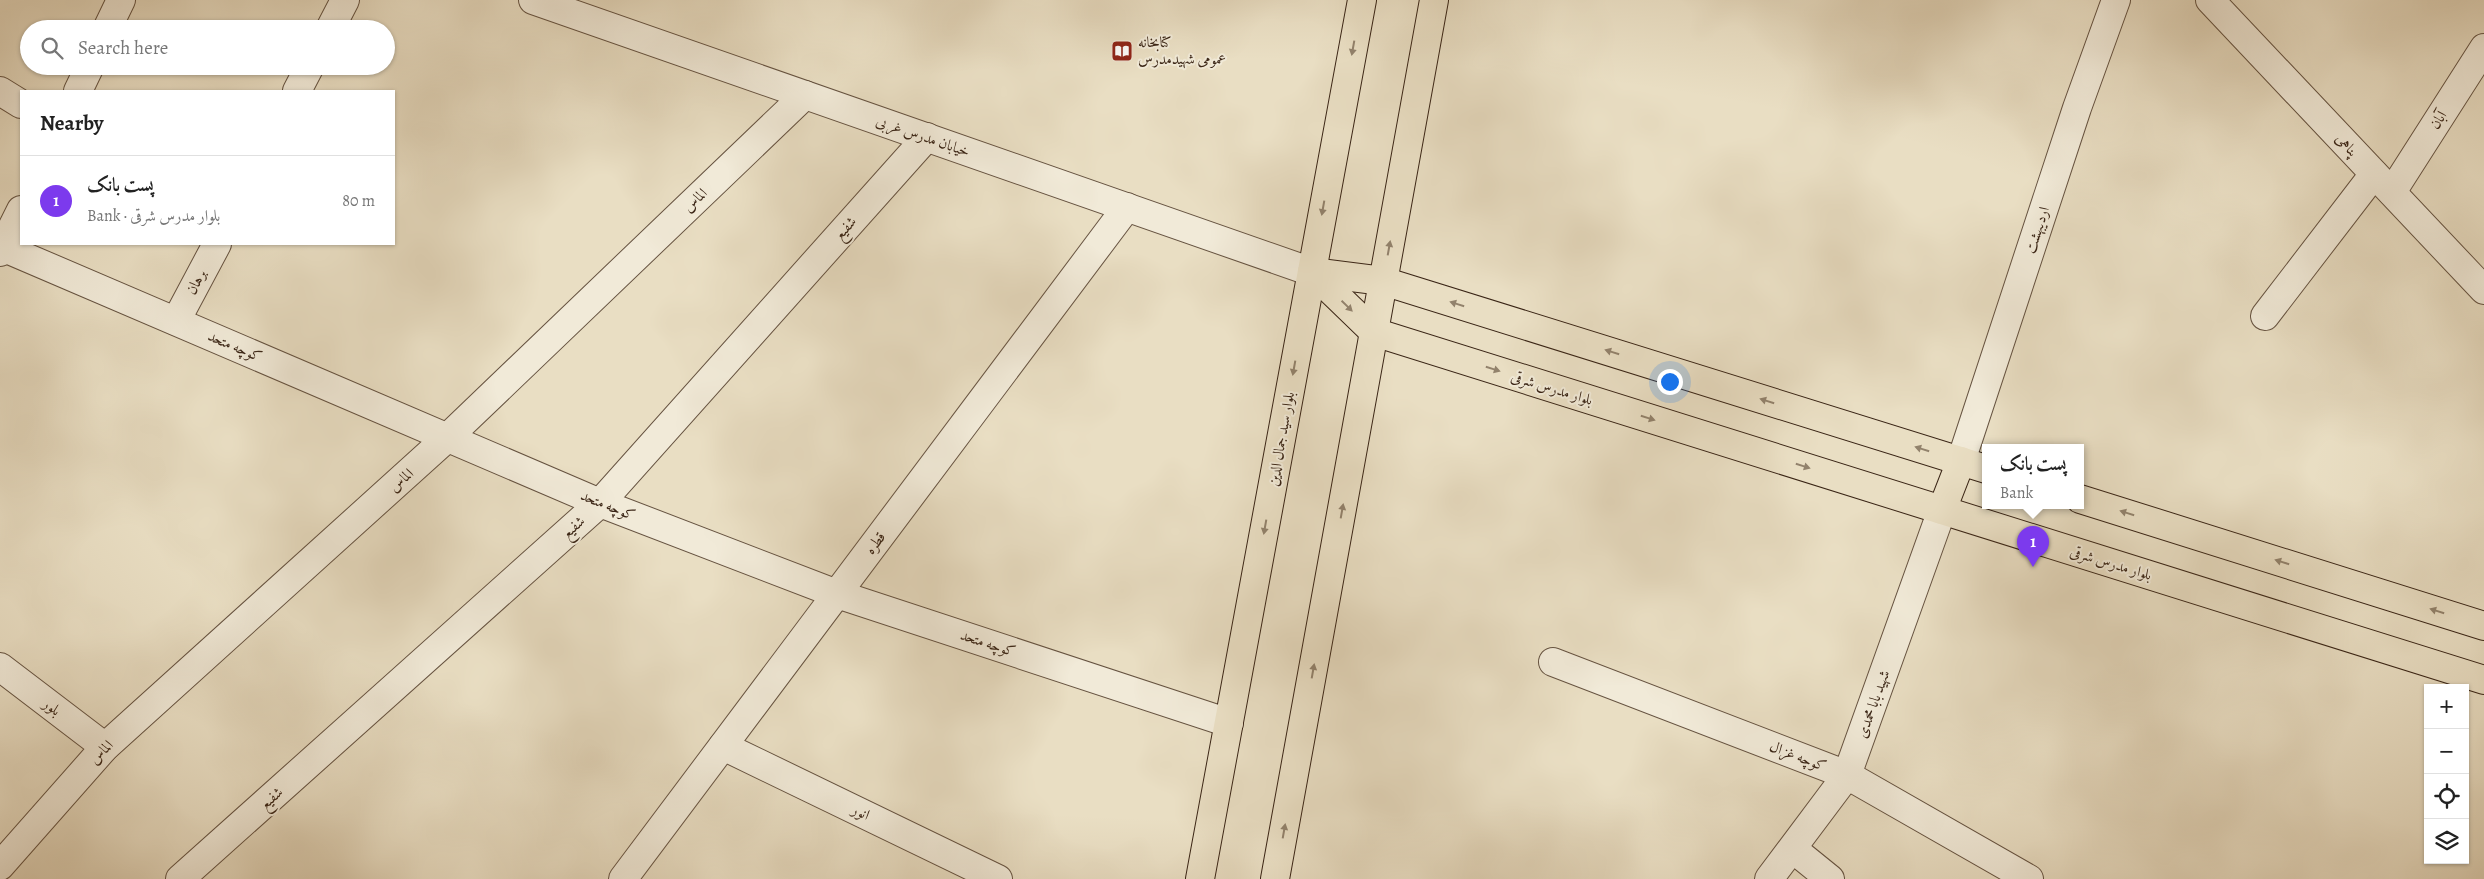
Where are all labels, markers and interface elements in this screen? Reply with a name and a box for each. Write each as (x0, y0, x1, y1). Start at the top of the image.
search box (20, 20, 395, 75)
place label: کتابخانه عمومی شهیدمدرس (1138, 32, 1226, 69)
icon: search (38, 34, 66, 62)
text: Search here (78, 35, 168, 61)
library icon: کتابخانه عمومی شهیدمدرس (1110, 39, 1134, 63)
one-way arrow (1348, 40, 1356, 56)
street label: آبان (2425, 105, 2452, 133)
text: Nearby (40, 109, 103, 137)
street label: خیابان مدرس غربی (873, 111, 973, 162)
street label: پناهی (2330, 129, 2363, 162)
text: پست بانک (87, 172, 154, 198)
street label: الماس (678, 183, 712, 217)
text: 1 (53, 190, 59, 212)
text: 80 m (342, 190, 375, 212)
one-way arrow (1319, 200, 1327, 216)
street label: اردیبهشت (2020, 204, 2054, 256)
text: Bank · بلوار مدرس شرقی (87, 205, 220, 227)
street label: شفیع (829, 212, 864, 247)
one-way arrow (1386, 240, 1394, 256)
street label: برهان (181, 266, 211, 298)
one-way arrow (1449, 299, 1464, 307)
one-way arrow (1341, 300, 1353, 312)
street label: کوچه متحد (204, 326, 265, 367)
one-way arrow (1604, 348, 1619, 356)
one-way arrow (1290, 360, 1298, 376)
one-way arrow (1486, 366, 1501, 373)
street label: بلوار مدرس شرقی (1509, 366, 1595, 410)
your location (1657, 369, 1683, 395)
street label: بلوار سید جمال الدین (1263, 390, 1299, 488)
one-way arrow (1759, 396, 1774, 404)
one-way arrow (1641, 414, 1656, 422)
popup (1982, 444, 2084, 509)
one-way arrow (1915, 445, 1930, 452)
text: پست بانک (2000, 451, 2066, 477)
one-way arrow (1796, 463, 1811, 471)
street label: الماس (384, 464, 418, 496)
text: Bank (2000, 482, 2033, 504)
street label: کوچه متحد (577, 485, 638, 526)
one-way arrow (1338, 503, 1346, 519)
one-way arrow (2120, 509, 2135, 517)
street label: شفیع (557, 511, 592, 546)
one-way arrow (1260, 520, 1268, 536)
pin: 1 (2017, 526, 2049, 567)
street label: قطره (860, 528, 890, 558)
street label: بلوار مدرس شرقی (2068, 541, 2154, 585)
one-way arrow (2275, 558, 2290, 566)
one-way arrow (2430, 607, 2445, 614)
street label: کوچه متحد (957, 625, 1018, 662)
one-way arrow (1309, 663, 1317, 679)
street label: شهید بابا محمدی (1851, 667, 1895, 741)
map controls (2424, 684, 2469, 864)
button: + (2424, 684, 2469, 729)
street label: بلور (37, 693, 65, 720)
button: − (2424, 729, 2469, 774)
street label: الماس (84, 735, 118, 769)
street label: کوچه غزال (1766, 736, 1829, 777)
button: locate (2424, 774, 2469, 819)
street label: شفیع (255, 782, 290, 817)
street label: انور (847, 798, 873, 825)
button: layers (2424, 819, 2469, 864)
one-way arrow (1280, 823, 1288, 839)

